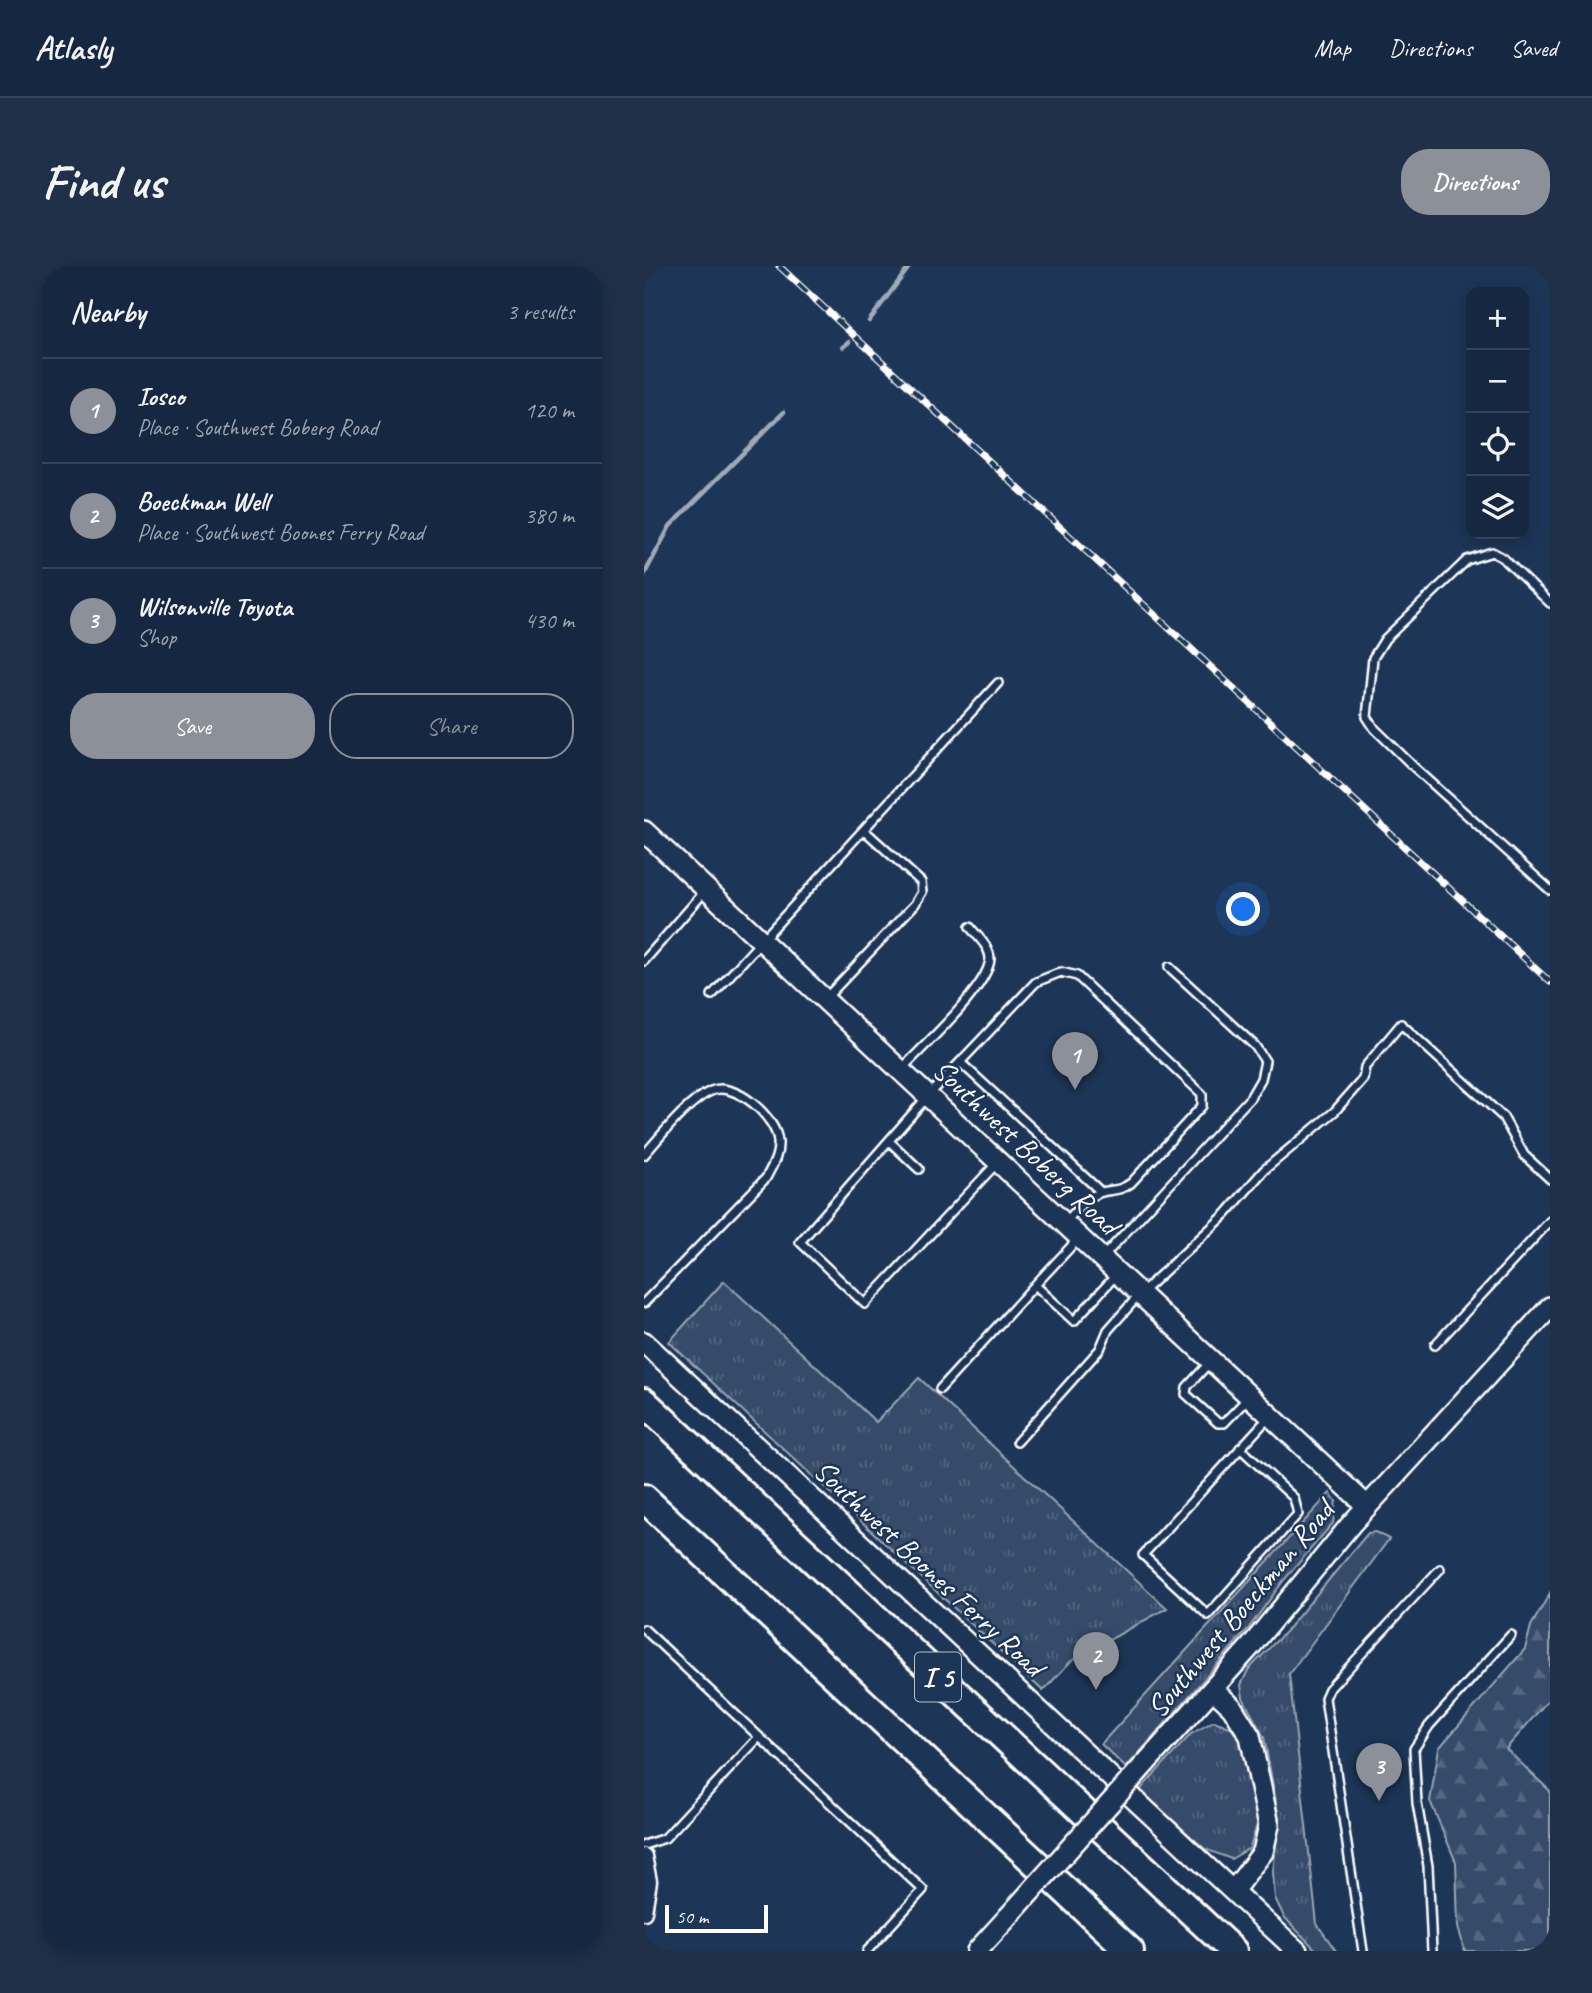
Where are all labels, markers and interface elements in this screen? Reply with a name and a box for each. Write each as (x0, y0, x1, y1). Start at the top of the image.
text: Atlasly (35, 27, 112, 69)
text: Map (1314, 33, 1351, 63)
text: Directions (1389, 33, 1472, 63)
text: Saved (1510, 33, 1557, 63)
button: Directions (1401, 149, 1550, 215)
text: Find us (42, 151, 164, 213)
map controls (1466, 287, 1529, 539)
button: + (1466, 287, 1529, 350)
text: Nearby (70, 293, 146, 331)
text: 3 results (507, 297, 574, 326)
button: − (1466, 350, 1529, 413)
text: Iosco (137, 380, 185, 413)
text: 1 (88, 396, 98, 425)
text: 120 m (525, 396, 574, 425)
text: Place · Southwest Boberg Road (137, 413, 378, 442)
button: locate (1466, 413, 1529, 476)
button: layers (1466, 476, 1529, 539)
text: Boeckman Well (137, 485, 269, 518)
text: 2 (88, 501, 98, 530)
text: 380 m (525, 501, 574, 530)
text: Place · Southwest Boones Ferry Road (137, 518, 424, 547)
text: Wilsonville Toyota (137, 590, 292, 623)
text: 3 (88, 606, 98, 635)
text: 430 m (525, 606, 574, 635)
text: Shop (137, 623, 176, 652)
button: Save (70, 693, 315, 759)
button: Share (329, 693, 574, 759)
your location (1226, 892, 1260, 926)
pin: 1 (1052, 1032, 1098, 1090)
street label: Southwest Boberg Road (925, 1051, 1130, 1246)
street label: Southwest Boones Ferry Road (806, 1451, 1055, 1688)
street label: Southwest Boeckman Road (1138, 1489, 1345, 1725)
pin: 2 (1073, 1632, 1119, 1690)
road number: I 5 (915, 1652, 961, 1702)
pin: 3 (1356, 1743, 1402, 1801)
scale bar (665, 1902, 768, 1934)
text: 50 m (676, 1905, 708, 1929)

